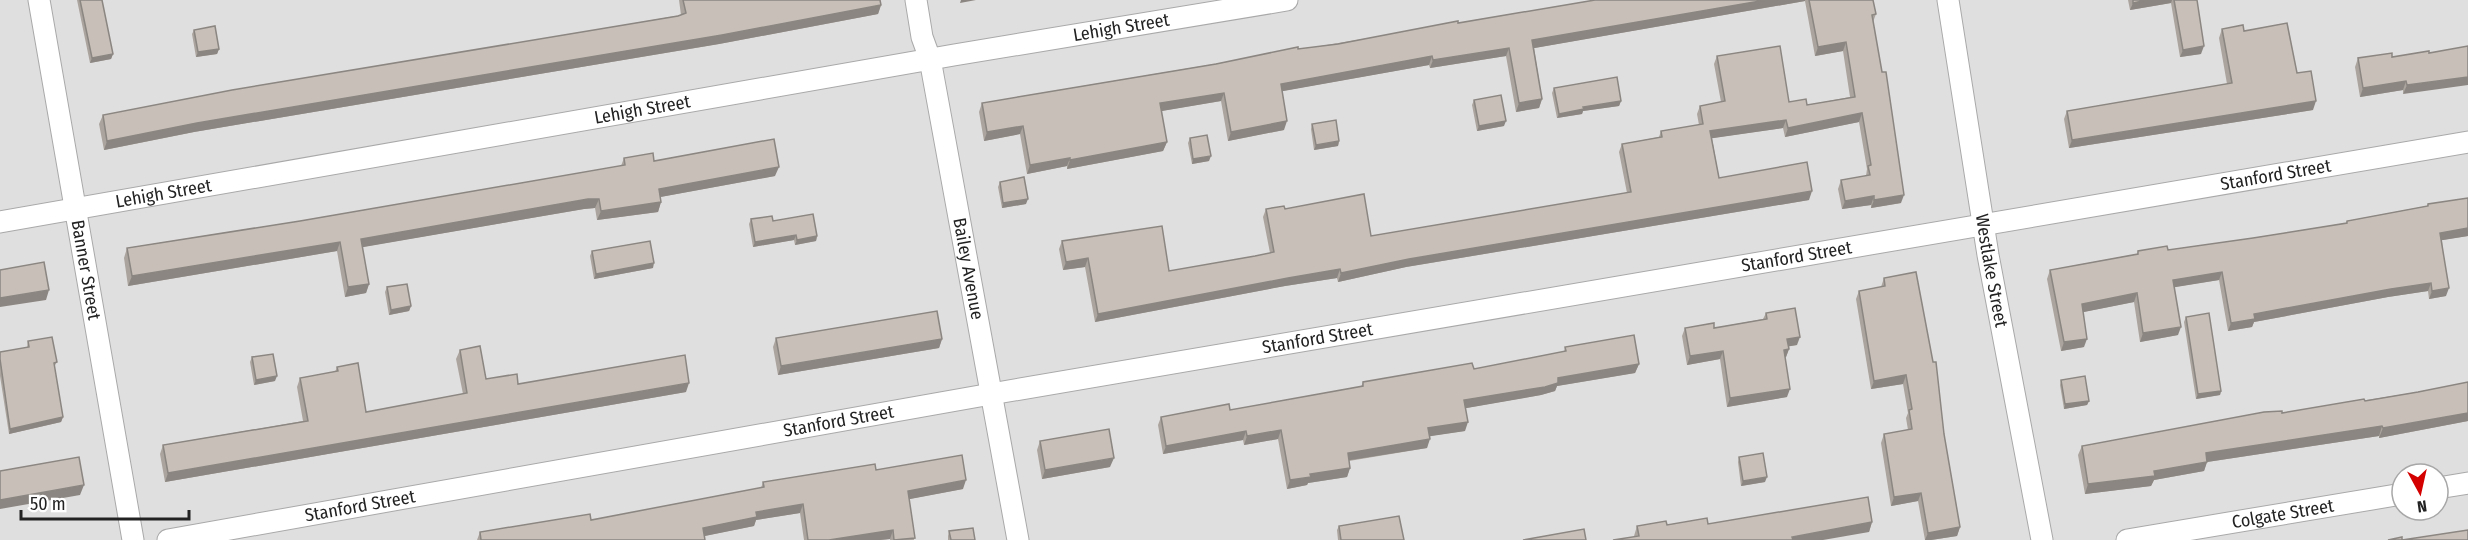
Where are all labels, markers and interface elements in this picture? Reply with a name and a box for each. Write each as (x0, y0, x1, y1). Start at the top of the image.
street label: Lehigh Street (1072, 9, 1171, 46)
street label: Lehigh Street (593, 90, 692, 129)
street label: Stanford Street (2219, 155, 2333, 195)
street label: Lehigh Street (114, 174, 213, 213)
street label: Westlake Street (1971, 212, 2012, 329)
street label: Bailey Avenue (948, 216, 988, 321)
street label: Banner Street (66, 218, 106, 322)
street label: Stanford Street (1740, 236, 1854, 277)
street label: Stanford Street (1260, 318, 1375, 359)
street label: Stanford Street (782, 400, 896, 442)
north arrow (2390, 462, 2450, 522)
scale bar (21, 483, 189, 521)
street label: Stanford Street (303, 485, 417, 527)
text: 50 m (30, 493, 66, 515)
street label: Colgate Street (2230, 495, 2336, 533)
text: N (2416, 496, 2428, 516)

